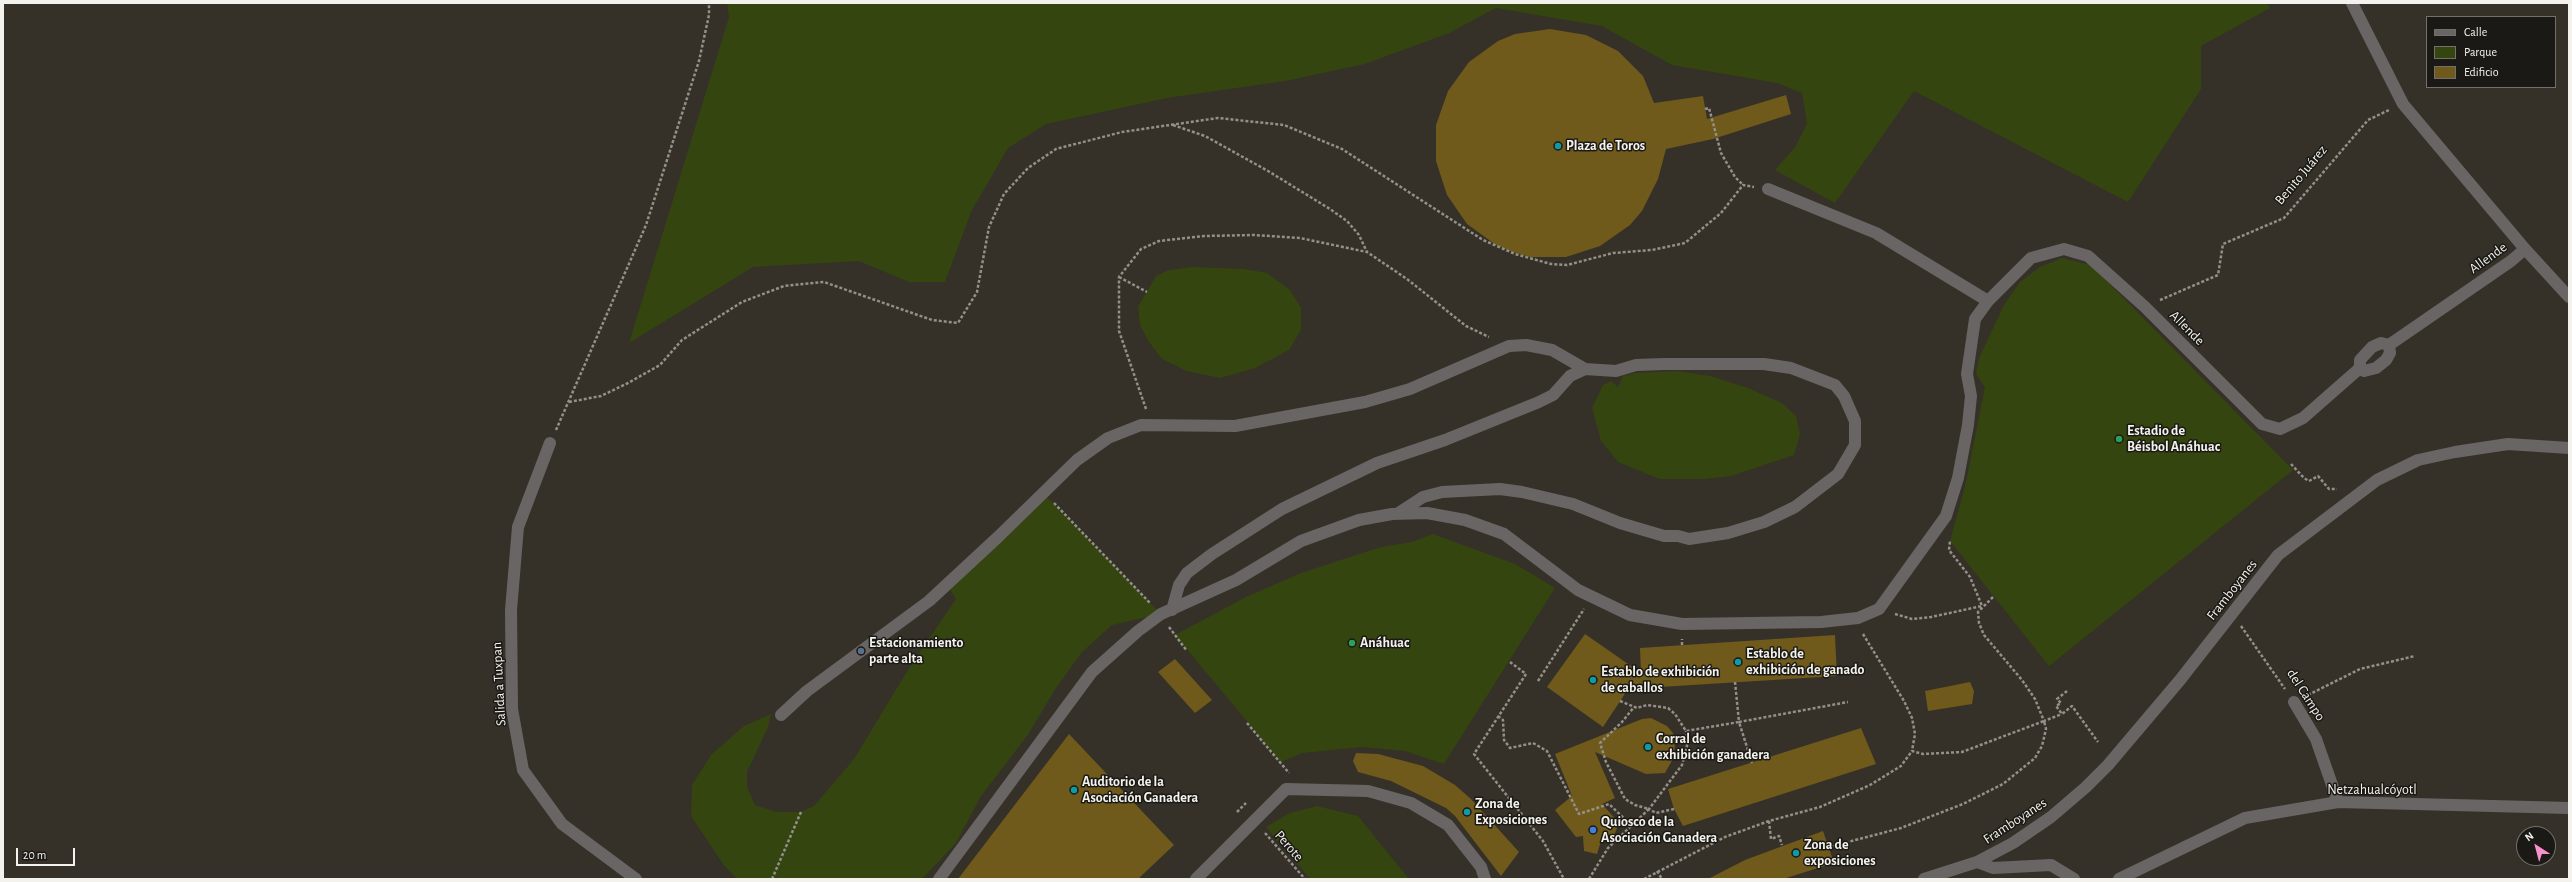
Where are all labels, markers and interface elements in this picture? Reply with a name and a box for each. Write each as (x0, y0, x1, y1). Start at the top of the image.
legend (2426, 16, 2556, 88)
text: Calle (2464, 26, 2487, 38)
text: Parque (2464, 46, 2497, 58)
text: Edificio (2464, 66, 2499, 78)
place label: Plaza de Toros (1566, 138, 1645, 154)
marker: Plaza de Toros (1553, 141, 1563, 151)
street label: Benito Juárez (2271, 142, 2331, 208)
street label: Allende (2466, 239, 2510, 277)
street label: Allende (2166, 307, 2208, 349)
place label: Estadio de Béisbol Anáhuac (2127, 423, 2220, 456)
marker: Estadio de Béisbol Anáhuac (2114, 434, 2124, 444)
street label: Framboyanes (2203, 556, 2261, 624)
place label: Estacionamiento parte alta (869, 635, 963, 668)
place label: Anáhuac (1360, 635, 1409, 651)
marker: Anáhuac (1347, 638, 1357, 648)
street label: Salida a Tuxpan (488, 642, 510, 726)
marker: Estacionamiento parte alta (856, 646, 866, 656)
place label: Establo de exhibición de ganado (1746, 646, 1865, 678)
marker: Establo de exhibición de ganado (1733, 657, 1743, 667)
place label: Establo de exhibición de caballos (1601, 664, 1720, 696)
street label: del Campo (2283, 666, 2329, 724)
marker: Establo de exhibición de caballos (1588, 675, 1598, 685)
place label: Corral de exhibición ganadera (1656, 731, 1770, 764)
marker: Corral de exhibición ganadera (1643, 742, 1653, 752)
place label: Auditorio de la Asociación Ganadera (1082, 774, 1198, 806)
street label: Netzahualcóyotl (2327, 782, 2417, 798)
marker: Auditorio de la Asociación Ganadera (1069, 785, 1079, 795)
street label: Framboyanes (1980, 794, 2050, 848)
place label: Zona de Exposiciones (1475, 796, 1547, 828)
marker: Zona de Exposiciones (1462, 807, 1472, 817)
place label: Quiosco de la Asociación Ganadera (1601, 814, 1717, 846)
marker: Quiosco de la Asociación Ganadera (1588, 825, 1598, 835)
north arrow (2516, 826, 2556, 866)
street label: Perote (1271, 827, 1307, 865)
text: N (2523, 830, 2536, 843)
place label: Zona de exposiciones (1804, 837, 1876, 870)
scale bar (18, 840, 77, 866)
marker: Zona de exposiciones (1791, 848, 1801, 858)
text: 20 m (23, 849, 46, 861)

